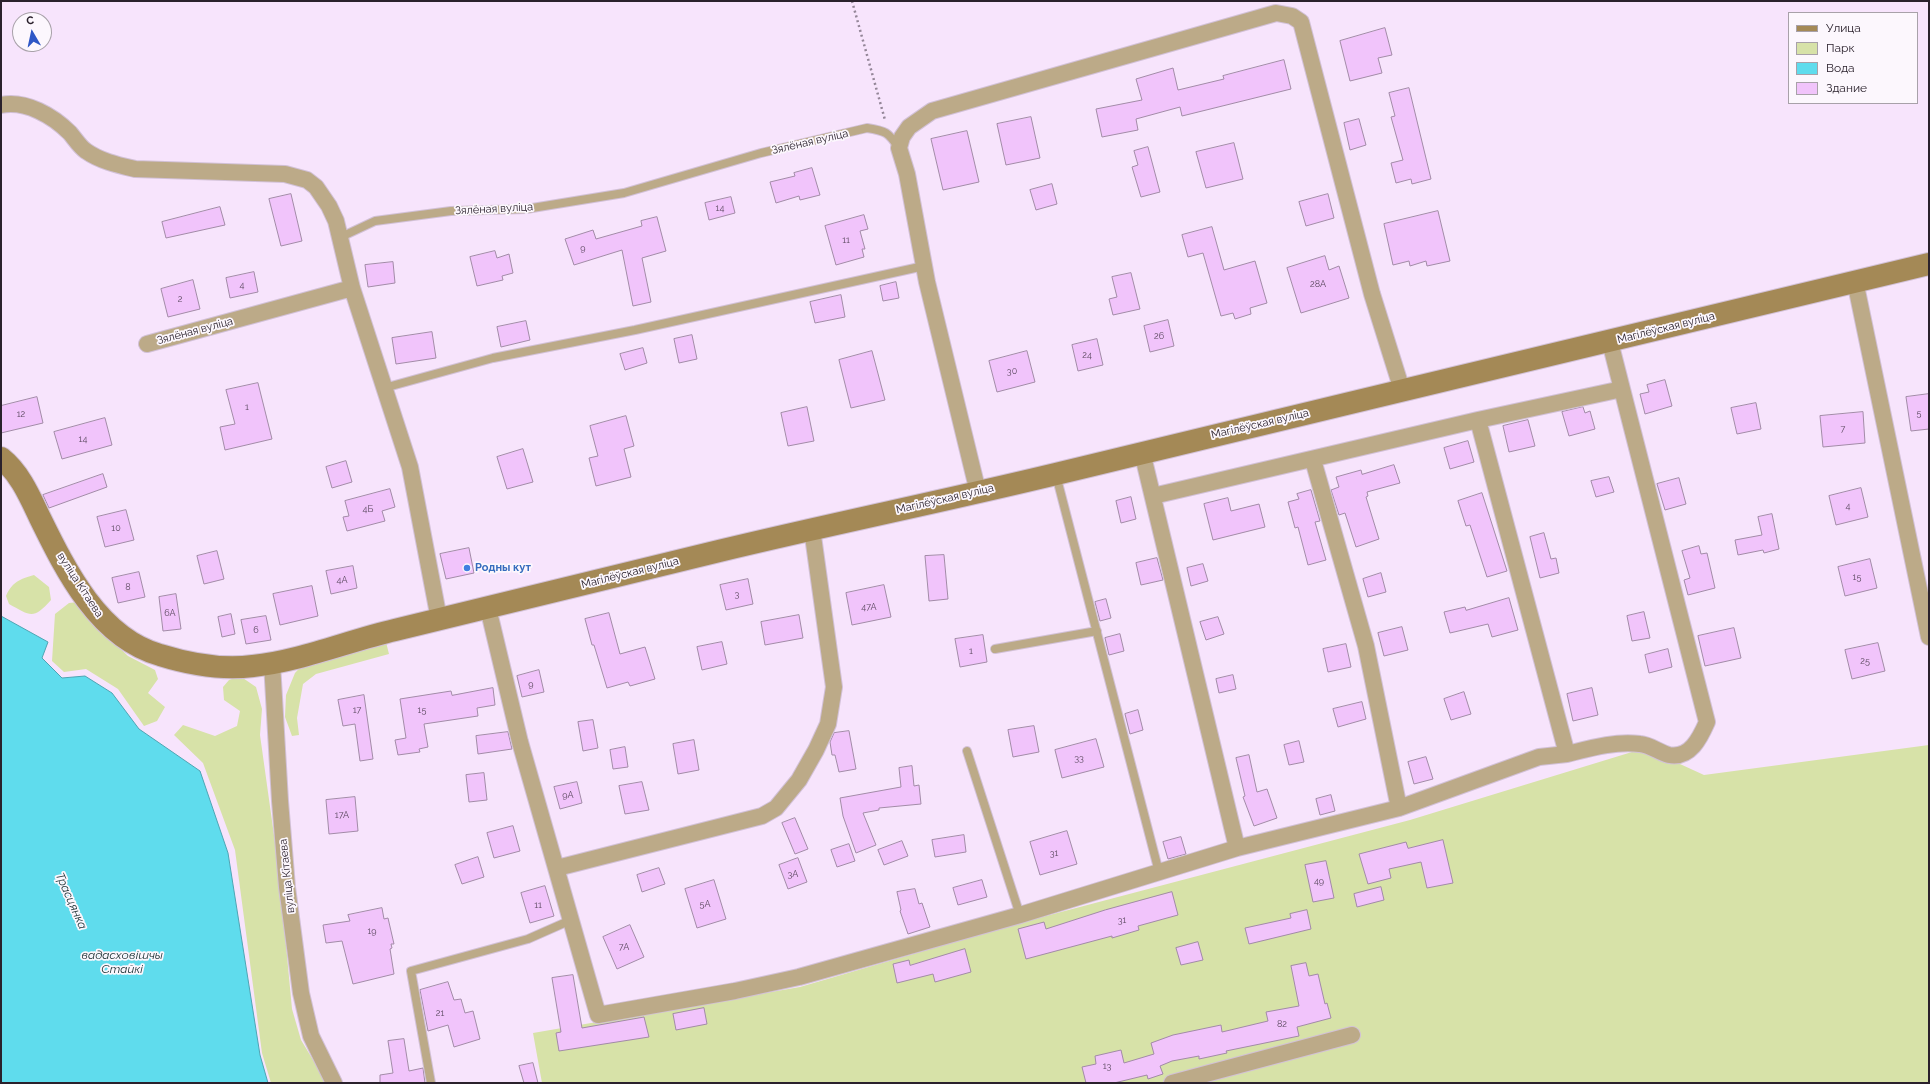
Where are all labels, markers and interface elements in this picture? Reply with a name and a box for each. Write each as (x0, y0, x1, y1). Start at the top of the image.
north arrow (12, 12, 52, 52)
legend (1788, 12, 1918, 104)
text: С (25, 14, 35, 28)
text: Улица (1826, 21, 1861, 35)
text: Парк (1826, 41, 1855, 55)
text: Вода (1826, 61, 1855, 75)
text: Здание (1826, 81, 1867, 95)
street label: Зялёная вуліца (770, 127, 850, 157)
street label: Зялёная вуліца (455, 200, 533, 218)
house number: 14 (716, 203, 724, 213)
house number: 11 (842, 235, 850, 245)
house number: 9 (580, 243, 586, 253)
house number: 28А (1310, 279, 1326, 289)
house number: 4 (240, 280, 244, 290)
house number: 2 (178, 294, 182, 304)
street label: Магілёўская вуліца (1616, 310, 1716, 346)
street label: Зялёная вуліца (156, 315, 234, 347)
house number: 26 (1154, 331, 1164, 341)
house number: 24 (1082, 350, 1092, 360)
house number: 30 (1007, 366, 1017, 376)
house number: 1 (245, 402, 249, 412)
street label: Магілёўская вуліца (1210, 406, 1310, 442)
house number: 5 (1917, 408, 1921, 418)
house number: 12 (17, 409, 25, 419)
house number: 7 (1841, 424, 1845, 434)
house number: 14 (79, 434, 87, 444)
street label: Магілёўская вуліца (895, 481, 995, 517)
house number: 4 (1846, 501, 1850, 511)
house number: 4Б (363, 504, 373, 514)
house number: 10 (111, 523, 121, 533)
street label: вуліца Кітаева (54, 550, 106, 620)
street label: Магілёўская вуліца (580, 555, 680, 591)
place label: Родны кут (475, 561, 531, 575)
marker: Родны кут (462, 563, 472, 573)
house number: 15 (1853, 572, 1861, 582)
house number: 4А (337, 575, 347, 585)
house number: 8 (125, 582, 131, 592)
house number: 3 (735, 589, 739, 599)
house number: 47А (861, 602, 877, 612)
house number: 6А (164, 608, 176, 618)
house number: 6 (253, 625, 259, 635)
house number: 1 (969, 646, 973, 656)
house number: 25 (1860, 656, 1870, 666)
house number: 9 (528, 679, 534, 689)
house number: 17 (353, 705, 361, 715)
house number: 15 (418, 705, 426, 715)
house number: 33 (1074, 753, 1084, 763)
house number: 9А (562, 790, 574, 800)
house number: 17А (335, 810, 349, 820)
street label: вуліца Кітаева (277, 838, 297, 914)
house number: 31 (1050, 848, 1058, 858)
house number: 3А (788, 869, 798, 879)
water label: Трасцянка (52, 871, 90, 931)
house number: 49 (1314, 876, 1324, 886)
house number: 5А (700, 899, 710, 909)
house number: 11 (534, 900, 542, 910)
house number: 31 (1118, 915, 1126, 925)
house number: 19 (367, 926, 377, 936)
house number: 7А (619, 942, 629, 952)
water label: вадасховішчы Стайкі (81, 948, 163, 976)
house number: 21 (436, 1008, 444, 1018)
house number: 82 (1277, 1019, 1287, 1029)
house number: 13 (1103, 1061, 1111, 1071)

